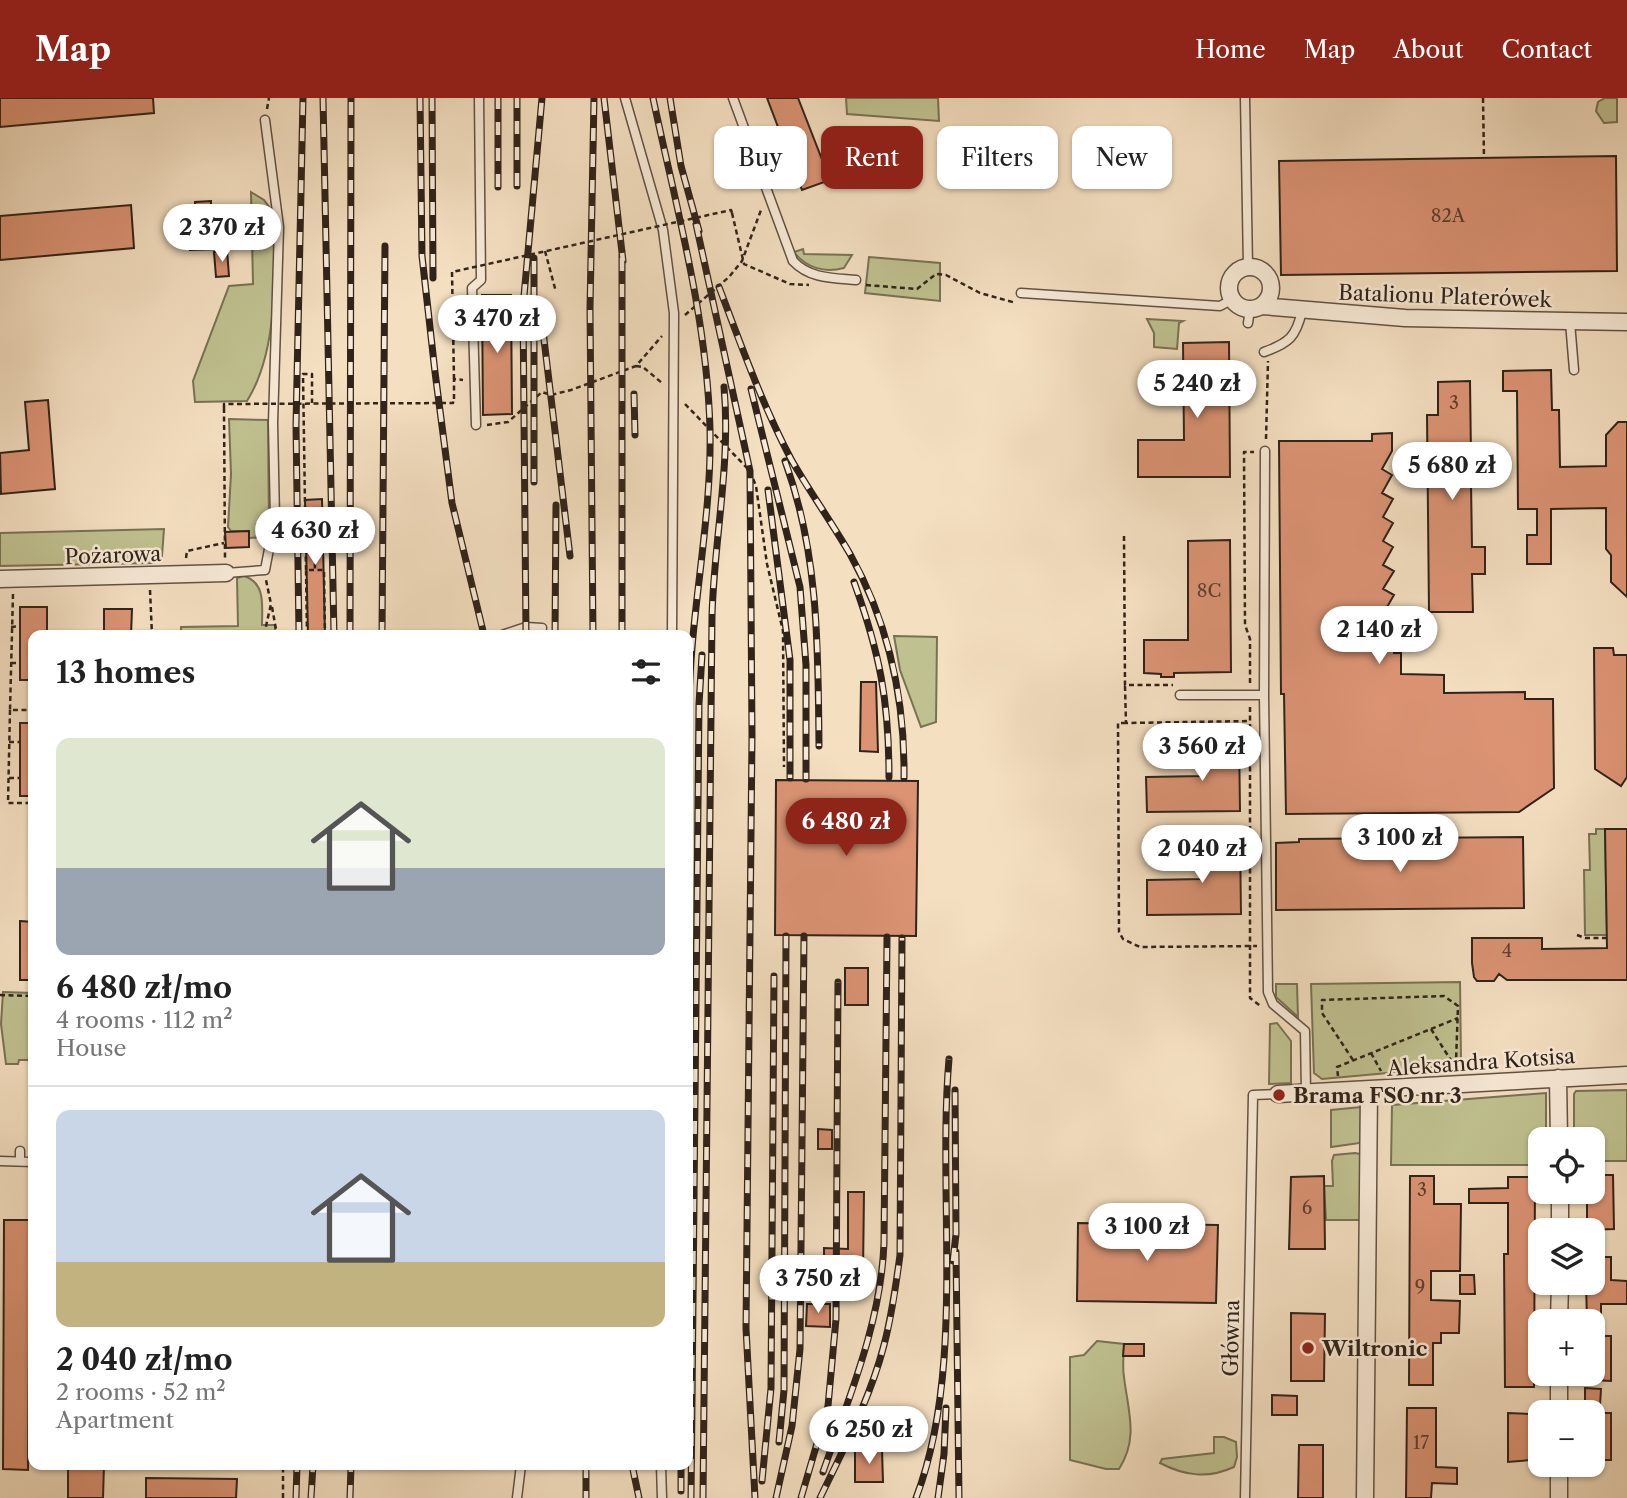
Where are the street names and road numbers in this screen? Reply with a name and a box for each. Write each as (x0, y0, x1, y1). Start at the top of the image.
street label: Batalionu Platerówek (1338, 280, 1553, 312)
street label: Pożarowa (64, 541, 163, 569)
street label: Aleksandra Kotsisa (1385, 1043, 1577, 1081)
street label: Główna (1218, 1298, 1244, 1377)

